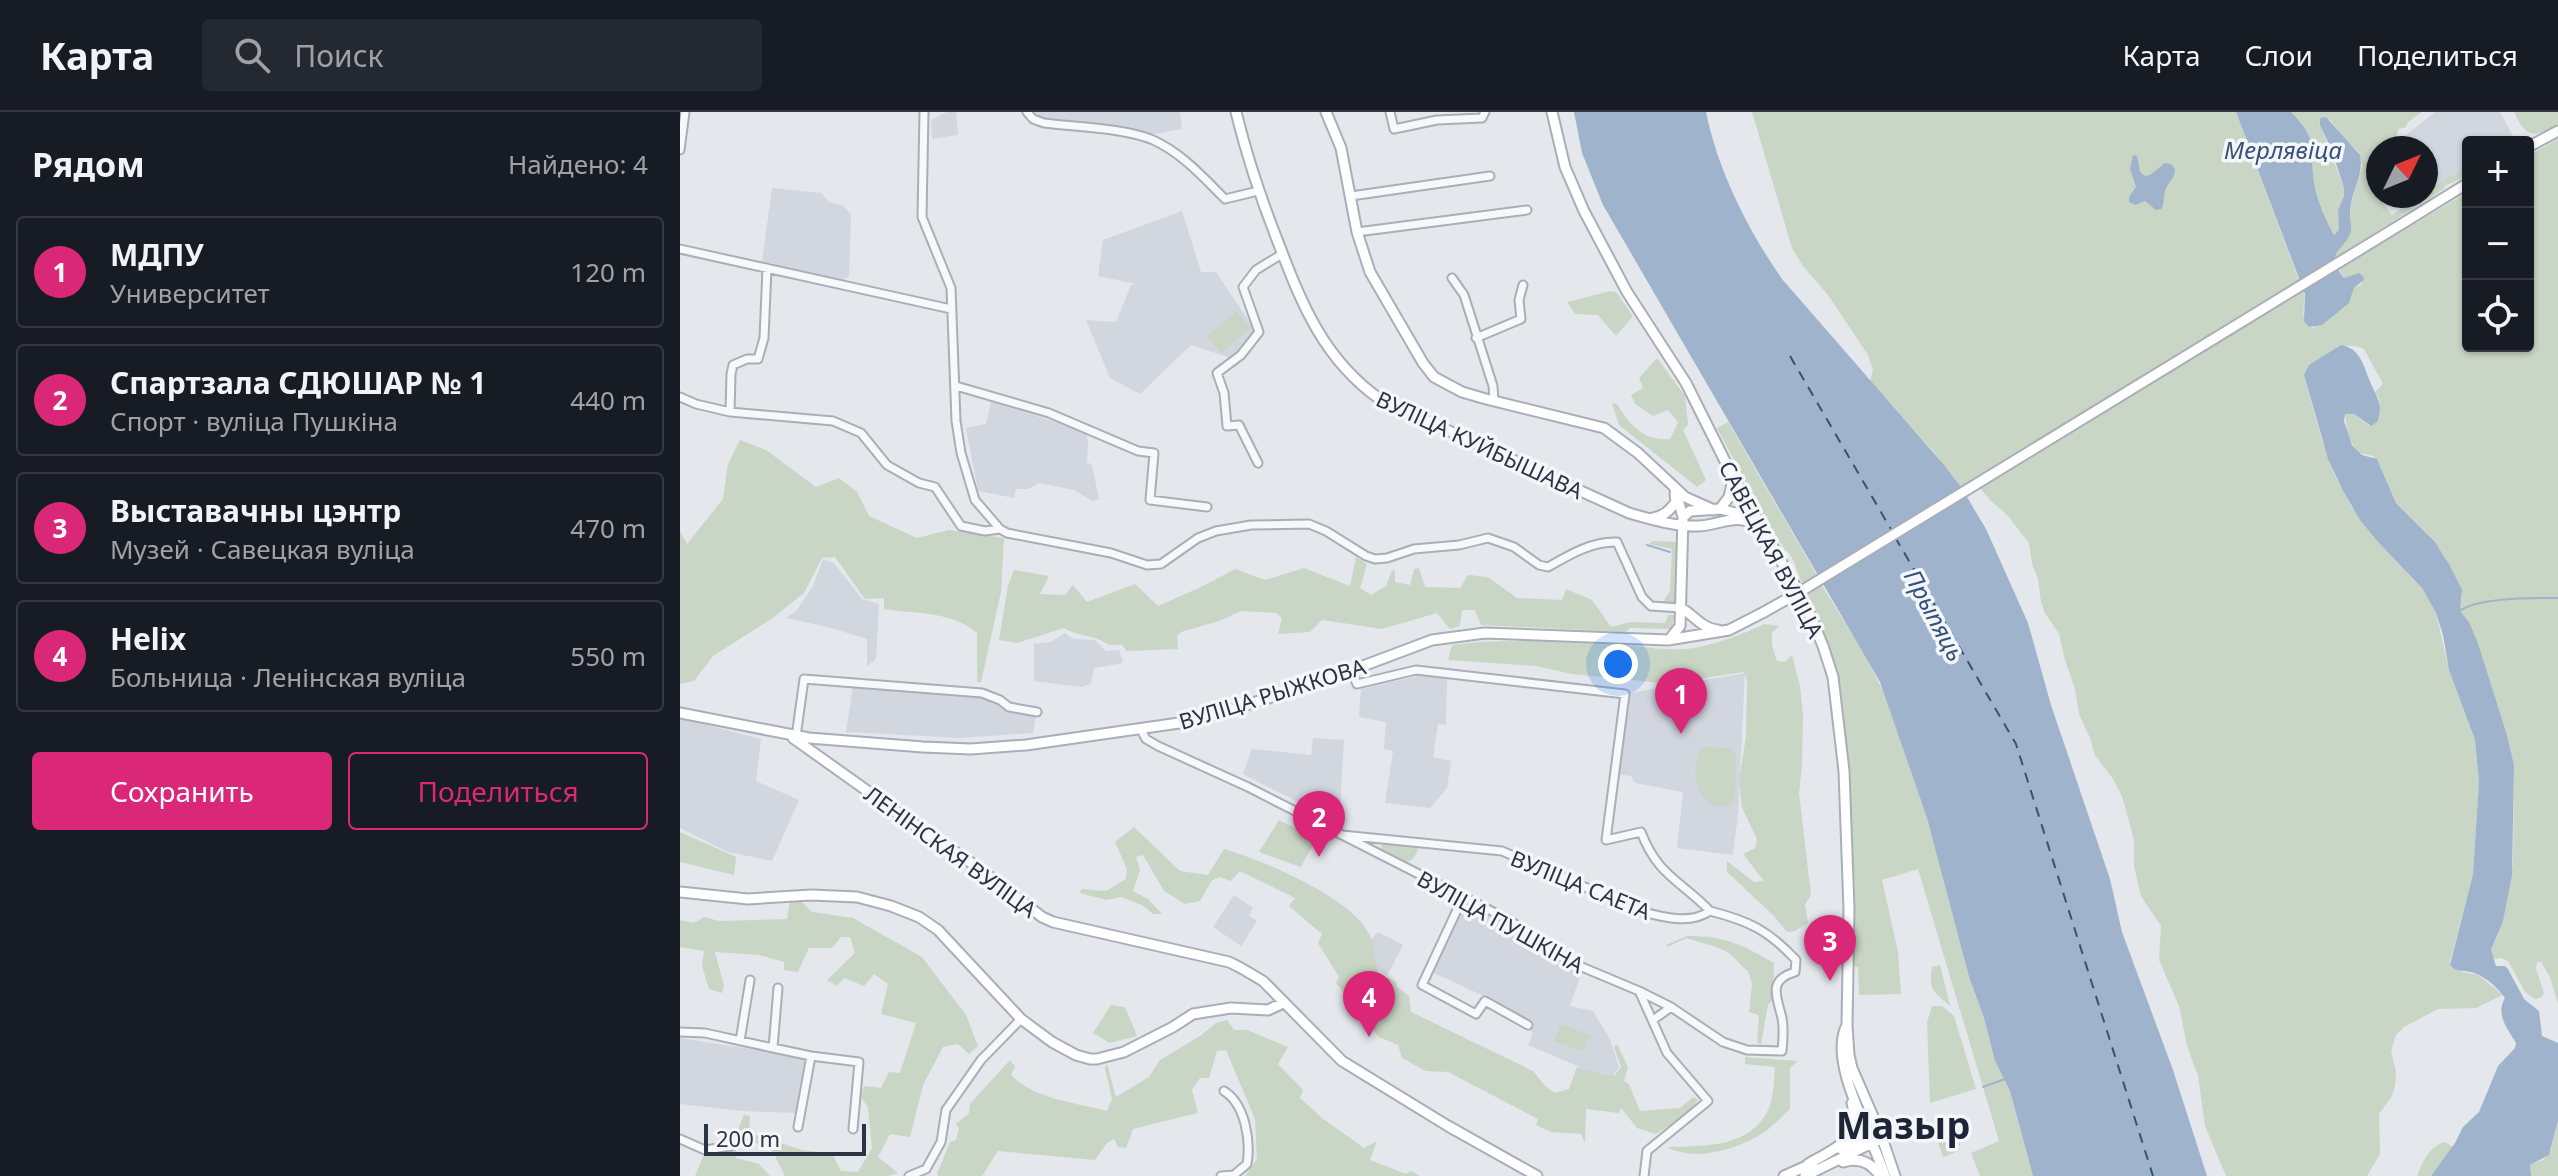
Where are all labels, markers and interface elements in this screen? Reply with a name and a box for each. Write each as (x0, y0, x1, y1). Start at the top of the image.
search box (202, 19, 762, 91)
text: Карта (40, 29, 154, 81)
icon: search (230, 33, 274, 77)
text: Поиск (294, 35, 383, 76)
text: Карта (2122, 36, 2201, 74)
text: Слои (2245, 36, 2313, 74)
text: Поделиться (2357, 36, 2518, 74)
water label: Мерлявіца (2224, 133, 2342, 166)
north arrow (2366, 136, 2438, 208)
map controls (2462, 136, 2534, 352)
button: + (2462, 136, 2534, 208)
text: Рядом (32, 141, 145, 187)
text: Найдено: 4 (508, 146, 648, 182)
button: − (2462, 208, 2534, 280)
text: МДПУ (110, 234, 204, 275)
text: 1 (53, 254, 67, 290)
text: 120 m (570, 254, 646, 290)
text: Университет (110, 275, 270, 311)
button: locate (2462, 280, 2534, 352)
text: Спартзала СДЮШАР № 1 (110, 362, 487, 403)
text: 2 (53, 382, 67, 418)
text: 440 m (570, 382, 646, 418)
street label: ВУЛІЦА КУЙБЫШАВА (1372, 383, 1589, 505)
text: Спорт · вуліца Пушкіна (110, 403, 398, 439)
street label: САВЕЦКАЯ ВУЛІЦА (1713, 455, 1832, 644)
text: Выставачны цэнтр (110, 490, 401, 531)
text: 3 (53, 510, 67, 546)
text: 470 m (570, 510, 646, 546)
text: Музей · Савецкая вуліца (110, 531, 415, 567)
water label: Прыпяць (1897, 563, 1973, 667)
text: Helix (110, 618, 186, 659)
text: 4 (53, 638, 67, 674)
text: 550 m (570, 638, 646, 674)
your location (1598, 644, 1638, 684)
street label: ВУЛІЦА РЫЖКОВА (1175, 650, 1370, 736)
text: Больница · Ленінская вуліца (110, 659, 466, 695)
pin: 1 (1655, 668, 1707, 734)
button: Сохранить (32, 752, 332, 830)
button: Поделиться (348, 752, 648, 830)
street label: ЛЕНІНСКАЯ ВУЛІЦА (859, 778, 1044, 924)
pin: 2 (1293, 791, 1345, 857)
street label: ВУЛІЦА САЕТА (1506, 842, 1656, 926)
street label: ВУЛІЦА ПУШКІНА (1412, 863, 1591, 980)
pin: 3 (1804, 915, 1856, 981)
pin: 4 (1343, 971, 1395, 1037)
district label: Мазыр (1836, 1098, 1970, 1150)
scale bar (704, 1120, 866, 1156)
text: 200 m (716, 1123, 780, 1153)

